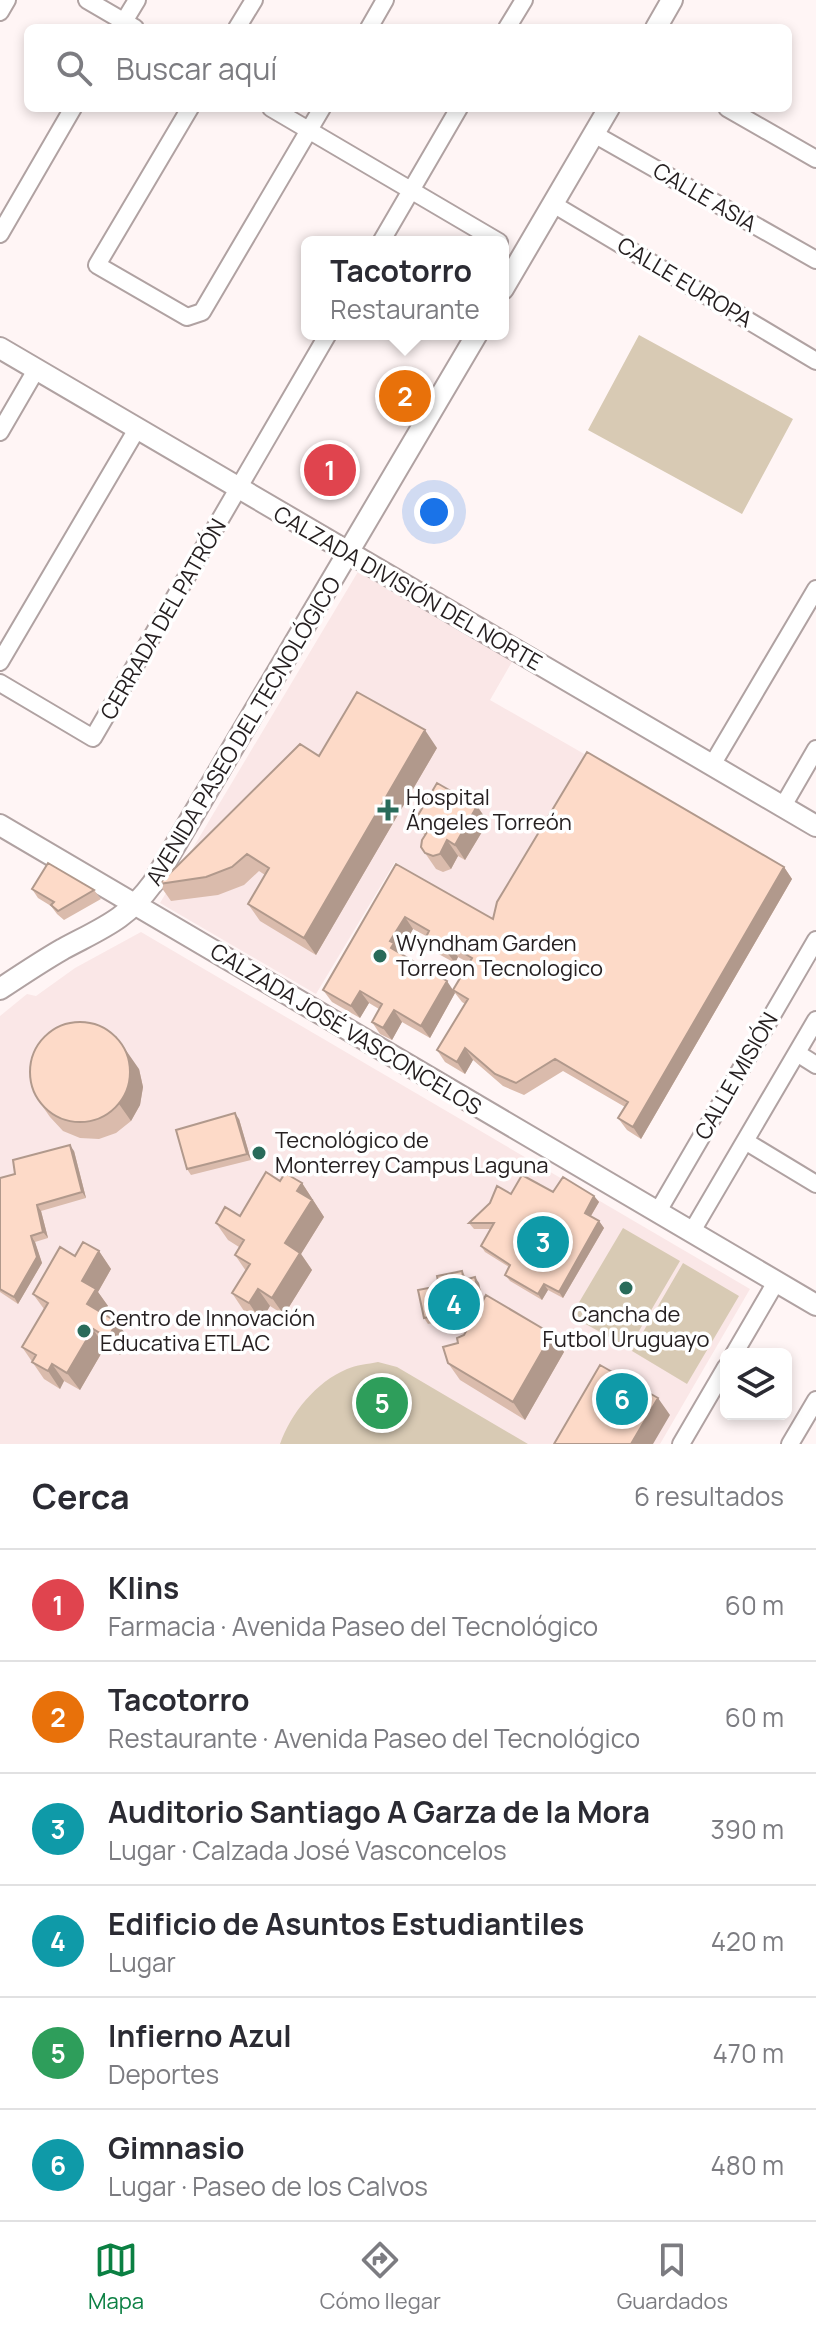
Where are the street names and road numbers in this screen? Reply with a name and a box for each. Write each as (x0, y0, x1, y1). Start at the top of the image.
street label: CALLE ASIA (648, 155, 762, 239)
street label: CALLE EUROPA (612, 230, 758, 334)
street label: CALZADA DIVISIÓN DEL NORTE (268, 499, 548, 677)
street label: CERRADA DEL PATRÓN (93, 513, 233, 725)
street label: AVENIDA PASEO DEL TECNOLÓGICO (139, 571, 347, 891)
street label: CALZADA JOSÉ VASCONCELOS (205, 936, 487, 1122)
street label: CALLE MISIÓN (688, 1007, 784, 1145)

